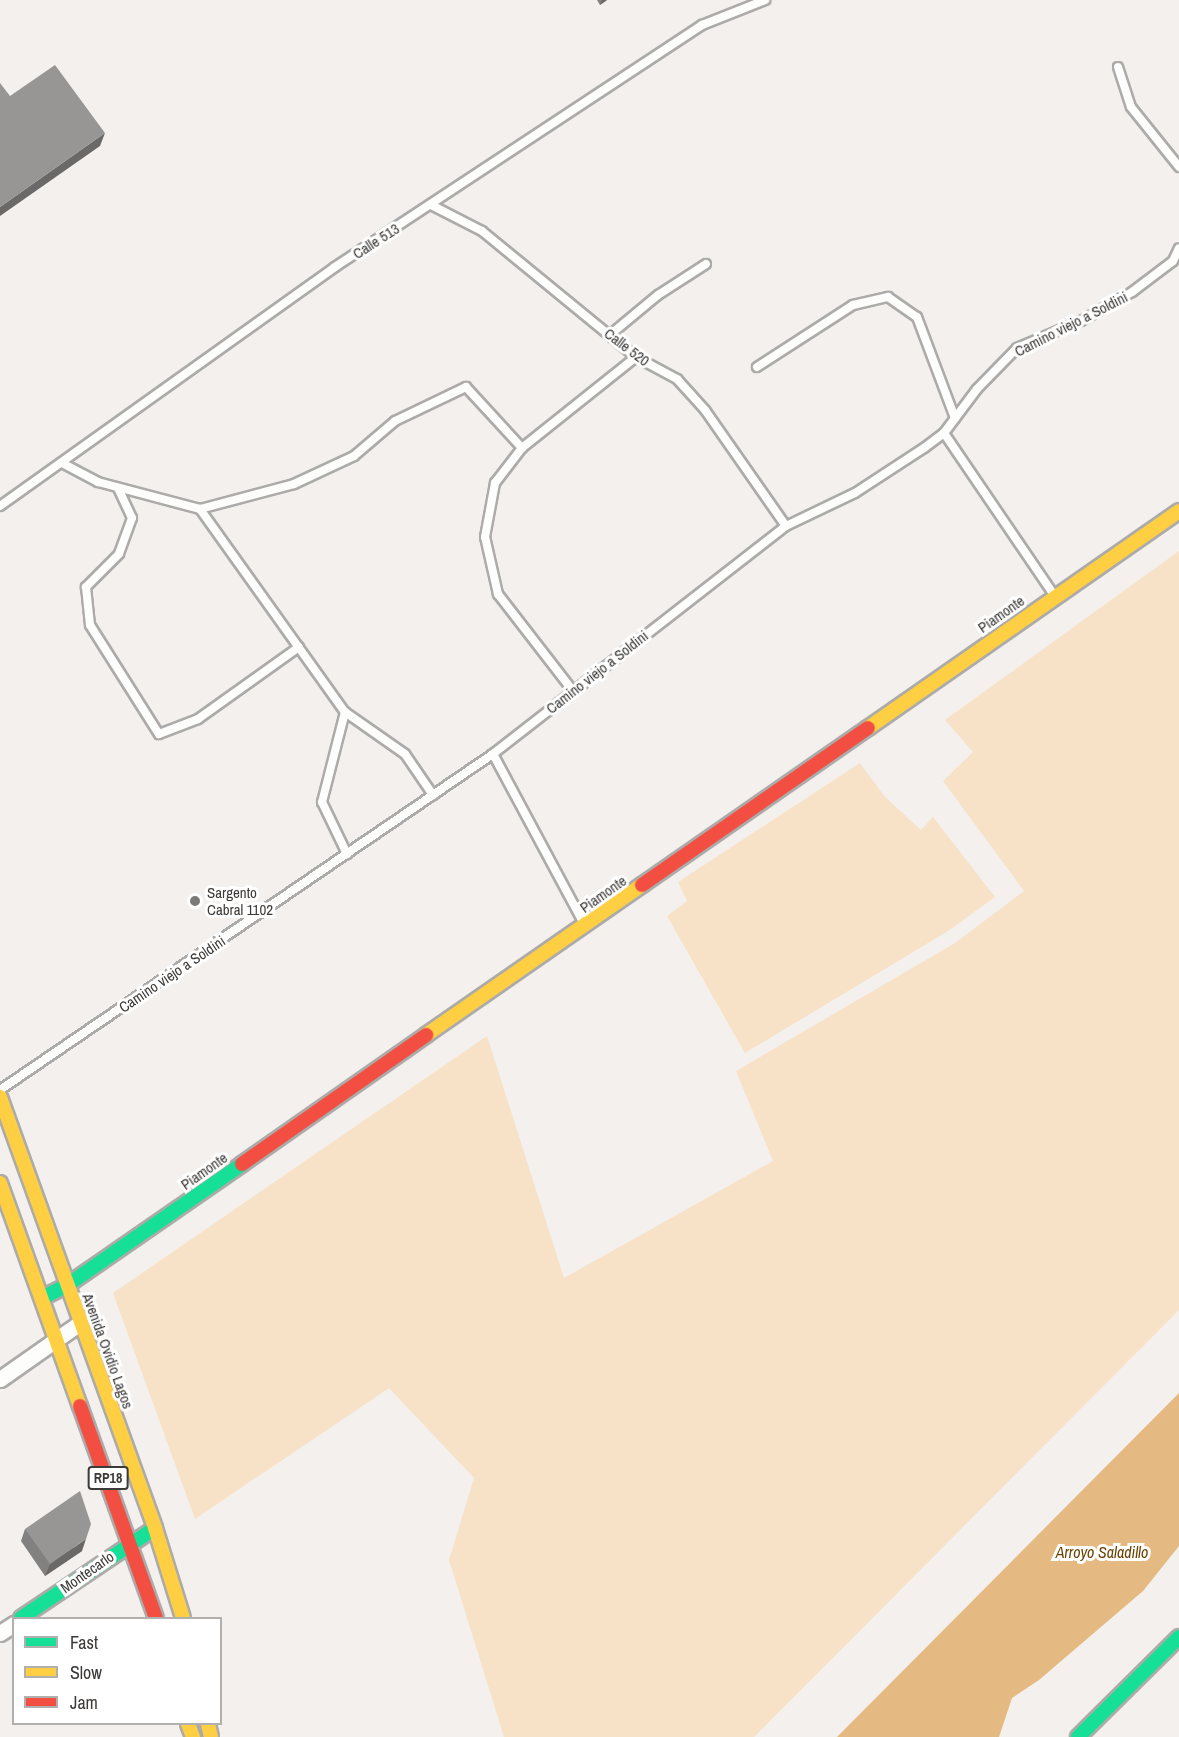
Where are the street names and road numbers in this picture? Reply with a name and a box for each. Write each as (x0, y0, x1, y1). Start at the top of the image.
street label: Calle 513 (349, 219, 403, 263)
street label: Camino viejo a Soldini (1011, 288, 1131, 360)
street label: Calle 520 (601, 324, 653, 370)
street label: Piamonte (974, 592, 1028, 636)
street label: Camino viejo a Soldini (542, 627, 652, 717)
street label: Piamonte (576, 872, 630, 916)
street label: Camino viejo a Soldini (115, 932, 229, 1016)
street label: Piamonte (177, 1149, 231, 1193)
street label: Avenida Ovidio Lagos (79, 1291, 137, 1411)
road number: RP18 (87, 1467, 129, 1489)
street label: Montecarlo (57, 1547, 117, 1597)

